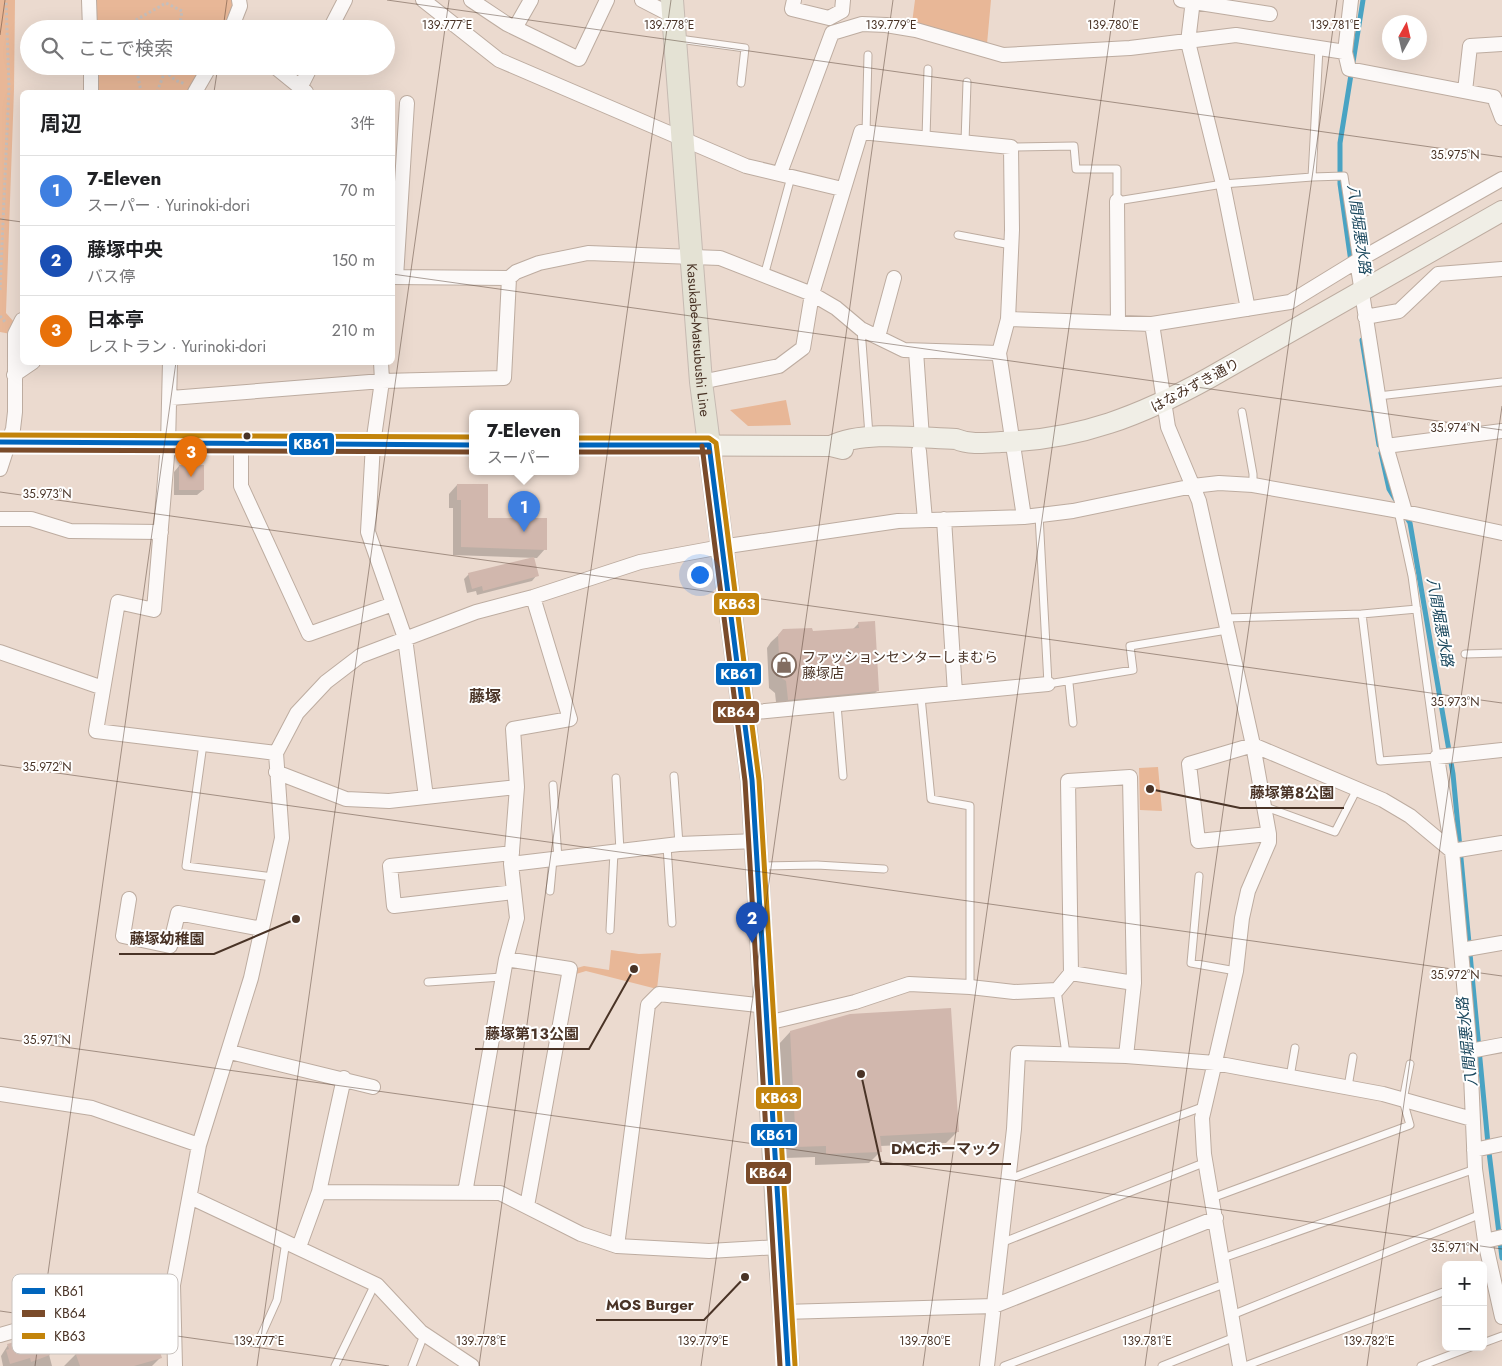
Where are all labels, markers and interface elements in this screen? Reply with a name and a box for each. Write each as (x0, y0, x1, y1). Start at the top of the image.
north arrow (1382, 15, 1427, 60)
text: 139.777°E (422, 16, 472, 34)
text: 139.778°E (644, 16, 694, 34)
text: 139.779°E (865, 16, 917, 34)
text: 139.780°E (1087, 16, 1139, 34)
text: 139.781°E (1310, 16, 1360, 34)
search box (20, 20, 395, 75)
icon: search (38, 34, 66, 62)
text: ここで検索 (78, 35, 173, 62)
text: 周辺 (40, 109, 82, 139)
text: 3件 (350, 112, 375, 135)
text: 35.975°N (1430, 146, 1480, 164)
text: 7-Eleven (87, 165, 161, 192)
text: 1 (52, 179, 60, 202)
text: 70 m (340, 179, 375, 202)
water label: 八間堀悪水路 (1342, 183, 1376, 277)
text: スーパー · Yurinoki-dori (87, 194, 250, 217)
text: 藤塚中央 (87, 236, 163, 263)
text: 2 (51, 249, 61, 272)
text: 150 m (332, 249, 375, 272)
street label: Kasukabe-Matsubushi Line (682, 263, 715, 418)
text: バス停 (87, 265, 135, 288)
text: 日本亭 (87, 306, 144, 333)
text: 3 (51, 319, 61, 342)
text: 210 m (332, 319, 375, 342)
text: レストラン · Yurinoki-dori (87, 335, 266, 358)
street label: はなみずき通り (1147, 353, 1243, 417)
popup (469, 410, 579, 475)
text: 7-Eleven (487, 417, 561, 444)
text: 35.974°N (1430, 419, 1480, 437)
unlabelled marker (242, 431, 252, 441)
line badge: KB61 (288, 432, 335, 456)
text: KB61 (293, 434, 329, 454)
pin: 3 (175, 436, 207, 477)
text: スーパー (487, 446, 551, 469)
text: 35.973°N (23, 485, 71, 503)
pin: 1 (508, 491, 540, 532)
your location (687, 562, 713, 588)
water label: 八間堀悪水路 (1421, 576, 1459, 670)
line badge: KB63 (713, 592, 760, 616)
text: KB63 (718, 594, 756, 614)
place label: ファッションセンターしまむら 藤塚店 (802, 647, 998, 683)
shop icon: ファッションセンターしまむら 藤塚店 (771, 652, 797, 678)
line badge: KB61 (715, 662, 762, 686)
text: KB61 (720, 664, 756, 684)
district label: 藤塚 (469, 685, 501, 708)
text: 35.973°N (1431, 693, 1479, 711)
line badge: KB64 (712, 700, 760, 724)
text: KB64 (717, 702, 755, 722)
text: 35.972°N (22, 758, 72, 776)
callout: 藤塚第８公園 (1240, 778, 1344, 808)
text: 藤塚第８公園 (1250, 782, 1334, 804)
pin: 2 (736, 902, 768, 943)
callout: 藤塚幼稚園 (119, 924, 214, 954)
text: 藤塚幼稚園 (129, 928, 205, 950)
text: 35.972°N (1430, 966, 1480, 984)
water label: 八間堀悪水路 (1451, 994, 1483, 1088)
callout: 藤塚第１３公園 (475, 1019, 589, 1049)
text: 藤塚第１３公園 (485, 1023, 579, 1045)
text: 35.971°N (23, 1031, 71, 1049)
line badge: KB63 (755, 1086, 802, 1110)
text: KB63 (760, 1088, 798, 1108)
line badge: KB61 (750, 1123, 798, 1147)
text: KB61 (756, 1125, 792, 1145)
callout: DMCホーマック (881, 1134, 1011, 1164)
text: DMCホーマック (891, 1138, 1001, 1160)
line badge: KB64 (745, 1161, 792, 1185)
text: KB64 (749, 1163, 787, 1183)
text: 35.971°N (1431, 1239, 1479, 1257)
map controls (1442, 1261, 1487, 1351)
button: + (1442, 1261, 1487, 1306)
legend (12, 1274, 178, 1354)
text: KB61 (54, 1281, 84, 1301)
callout: MOS Burger (596, 1290, 704, 1320)
text: MOS Burger (606, 1294, 695, 1316)
text: KB64 (54, 1303, 86, 1323)
button: − (1442, 1306, 1487, 1351)
text: KB63 (54, 1326, 86, 1346)
text: 139.777°E (234, 1332, 284, 1350)
text: 139.778°E (456, 1332, 506, 1350)
text: 139.779°E (677, 1332, 729, 1350)
text: 139.780°E (899, 1332, 951, 1350)
text: 139.781°E (1122, 1332, 1172, 1350)
text: 139.782°E (1343, 1332, 1395, 1350)

